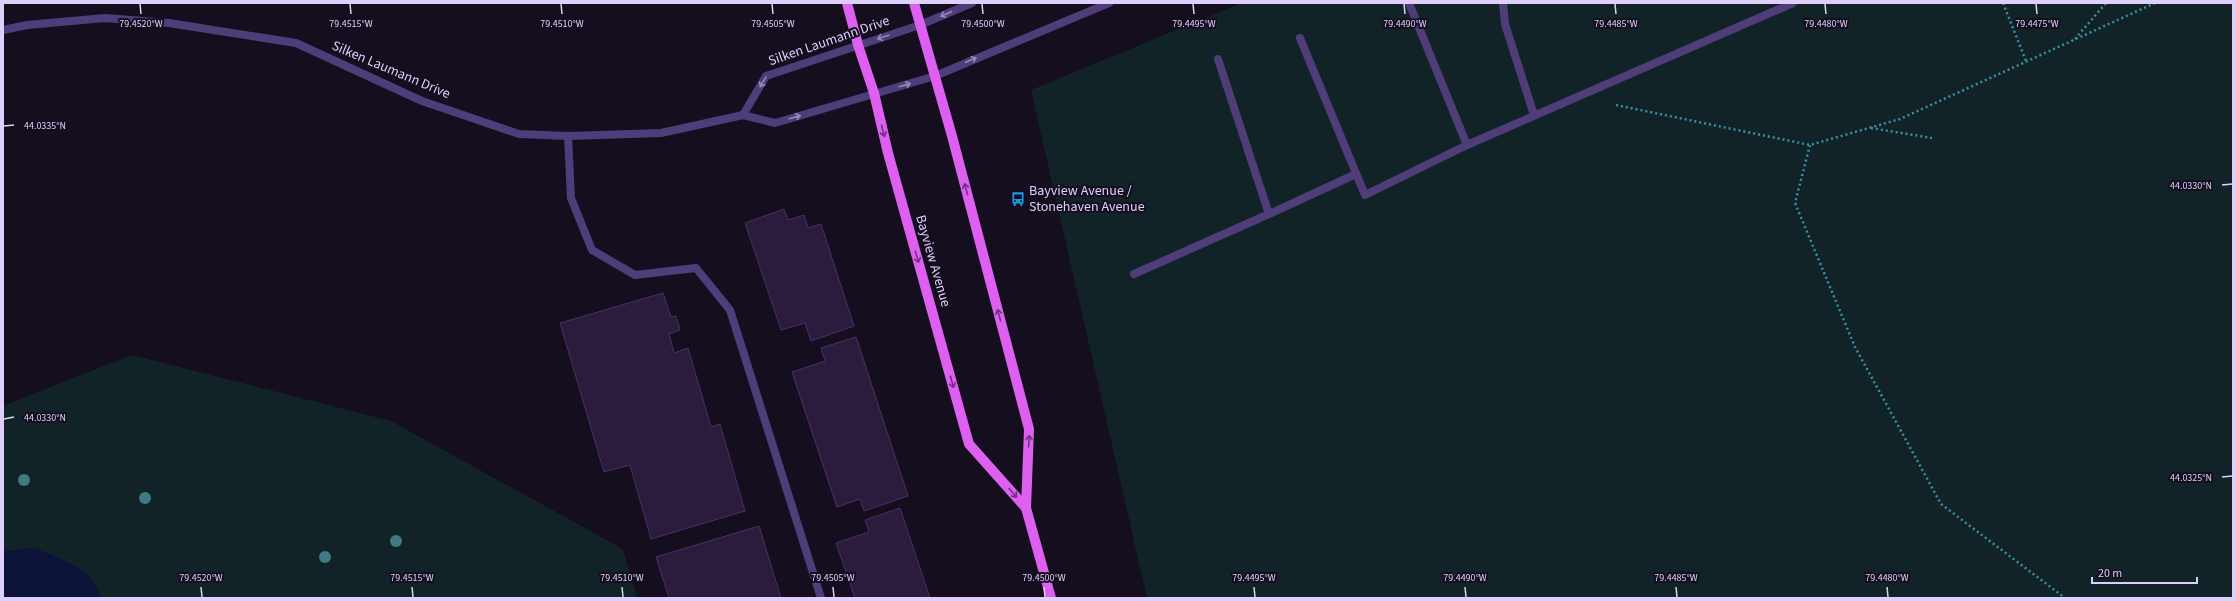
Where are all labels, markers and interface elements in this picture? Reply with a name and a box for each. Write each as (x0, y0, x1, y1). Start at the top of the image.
street label: Silken Laumann Drive (766, 11, 892, 71)
one-way arrow (940, 11, 952, 18)
text: 79.4520°W (119, 17, 163, 31)
text: 79.4515°W (329, 17, 373, 31)
text: 79.4510°W (540, 17, 584, 31)
text: 79.4505°W (751, 17, 795, 31)
text: 79.4500°W (961, 17, 1005, 31)
text: 79.4495°W (1172, 17, 1216, 31)
text: 79.4490°W (1383, 17, 1427, 31)
text: 79.4485°W (1594, 17, 1638, 31)
text: 79.4480°W (1804, 17, 1848, 31)
text: 79.4475°W (2015, 17, 2059, 31)
one-way arrow (876, 34, 889, 41)
street label: Silken Laumann Drive (329, 36, 453, 104)
one-way arrow (964, 56, 976, 64)
one-way arrow (758, 76, 766, 88)
one-way arrow (898, 81, 911, 88)
one-way arrow (788, 113, 801, 120)
text: 44.0335°N (24, 119, 66, 133)
one-way arrow (880, 125, 888, 138)
text: 44.0330°N (2170, 179, 2212, 193)
place label: Bayview Avenue / Stonehaven Avenue (1029, 181, 1145, 217)
one-way arrow (962, 183, 969, 196)
bus stop icon: Bayview Avenue / Stonehaven Avenue (1010, 191, 1026, 207)
street label: Bayview Avenue (910, 213, 956, 309)
one-way arrow (914, 250, 921, 263)
one-way arrow (995, 309, 1002, 322)
one-way arrow (949, 375, 956, 388)
text: 44.0330°N (24, 411, 66, 425)
one-way arrow (1025, 435, 1032, 448)
text: 44.0325°N (2170, 471, 2212, 485)
one-way arrow (1008, 488, 1017, 499)
scale bar (2092, 559, 2197, 585)
text: 20 m (2098, 565, 2122, 582)
text: 79.4520°W (179, 571, 223, 585)
text: 79.4515°W (390, 571, 434, 585)
text: 79.4510°W (600, 571, 644, 585)
text: 79.4505°W (811, 571, 855, 585)
text: 79.4500°W (1022, 571, 1066, 585)
text: 79.4495°W (1232, 571, 1276, 585)
text: 79.4490°W (1443, 571, 1487, 585)
text: 79.4485°W (1654, 571, 1698, 585)
text: 79.4480°W (1865, 571, 1909, 585)

